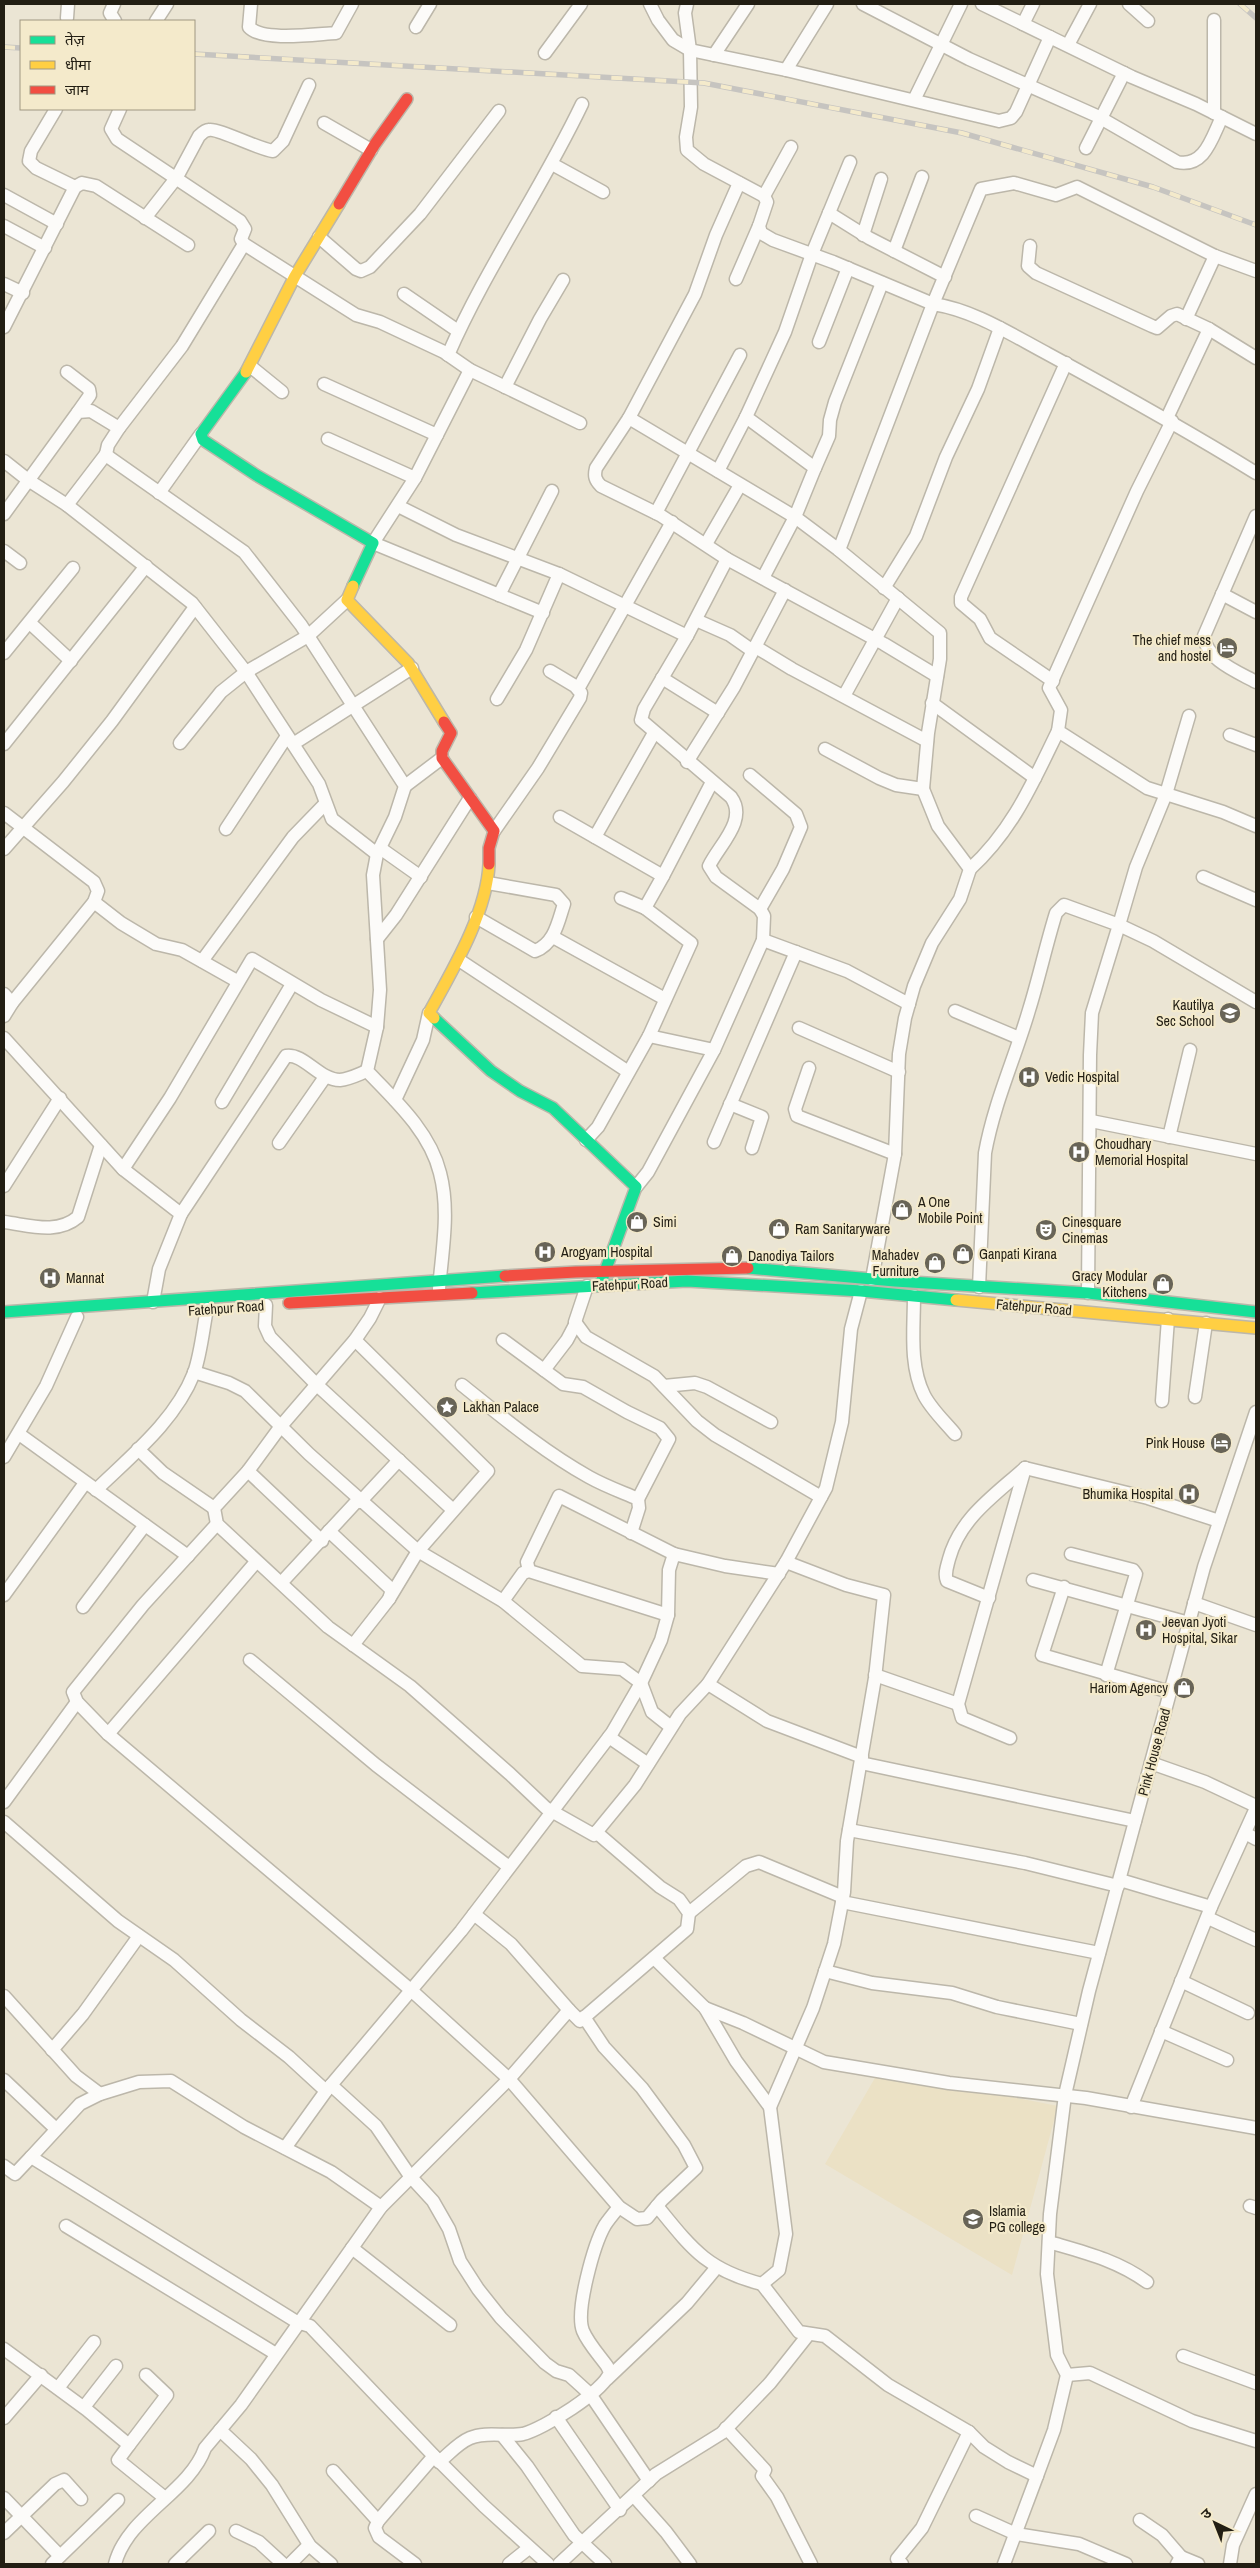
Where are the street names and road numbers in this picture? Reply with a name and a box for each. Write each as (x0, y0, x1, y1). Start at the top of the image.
street label: Fatehpur Road (592, 1273, 668, 1295)
street label: Fatehpur Road (995, 1295, 1073, 1319)
street label: Fatehpur Road (187, 1296, 265, 1320)
street label: Pink House Road (1134, 1706, 1174, 1798)

